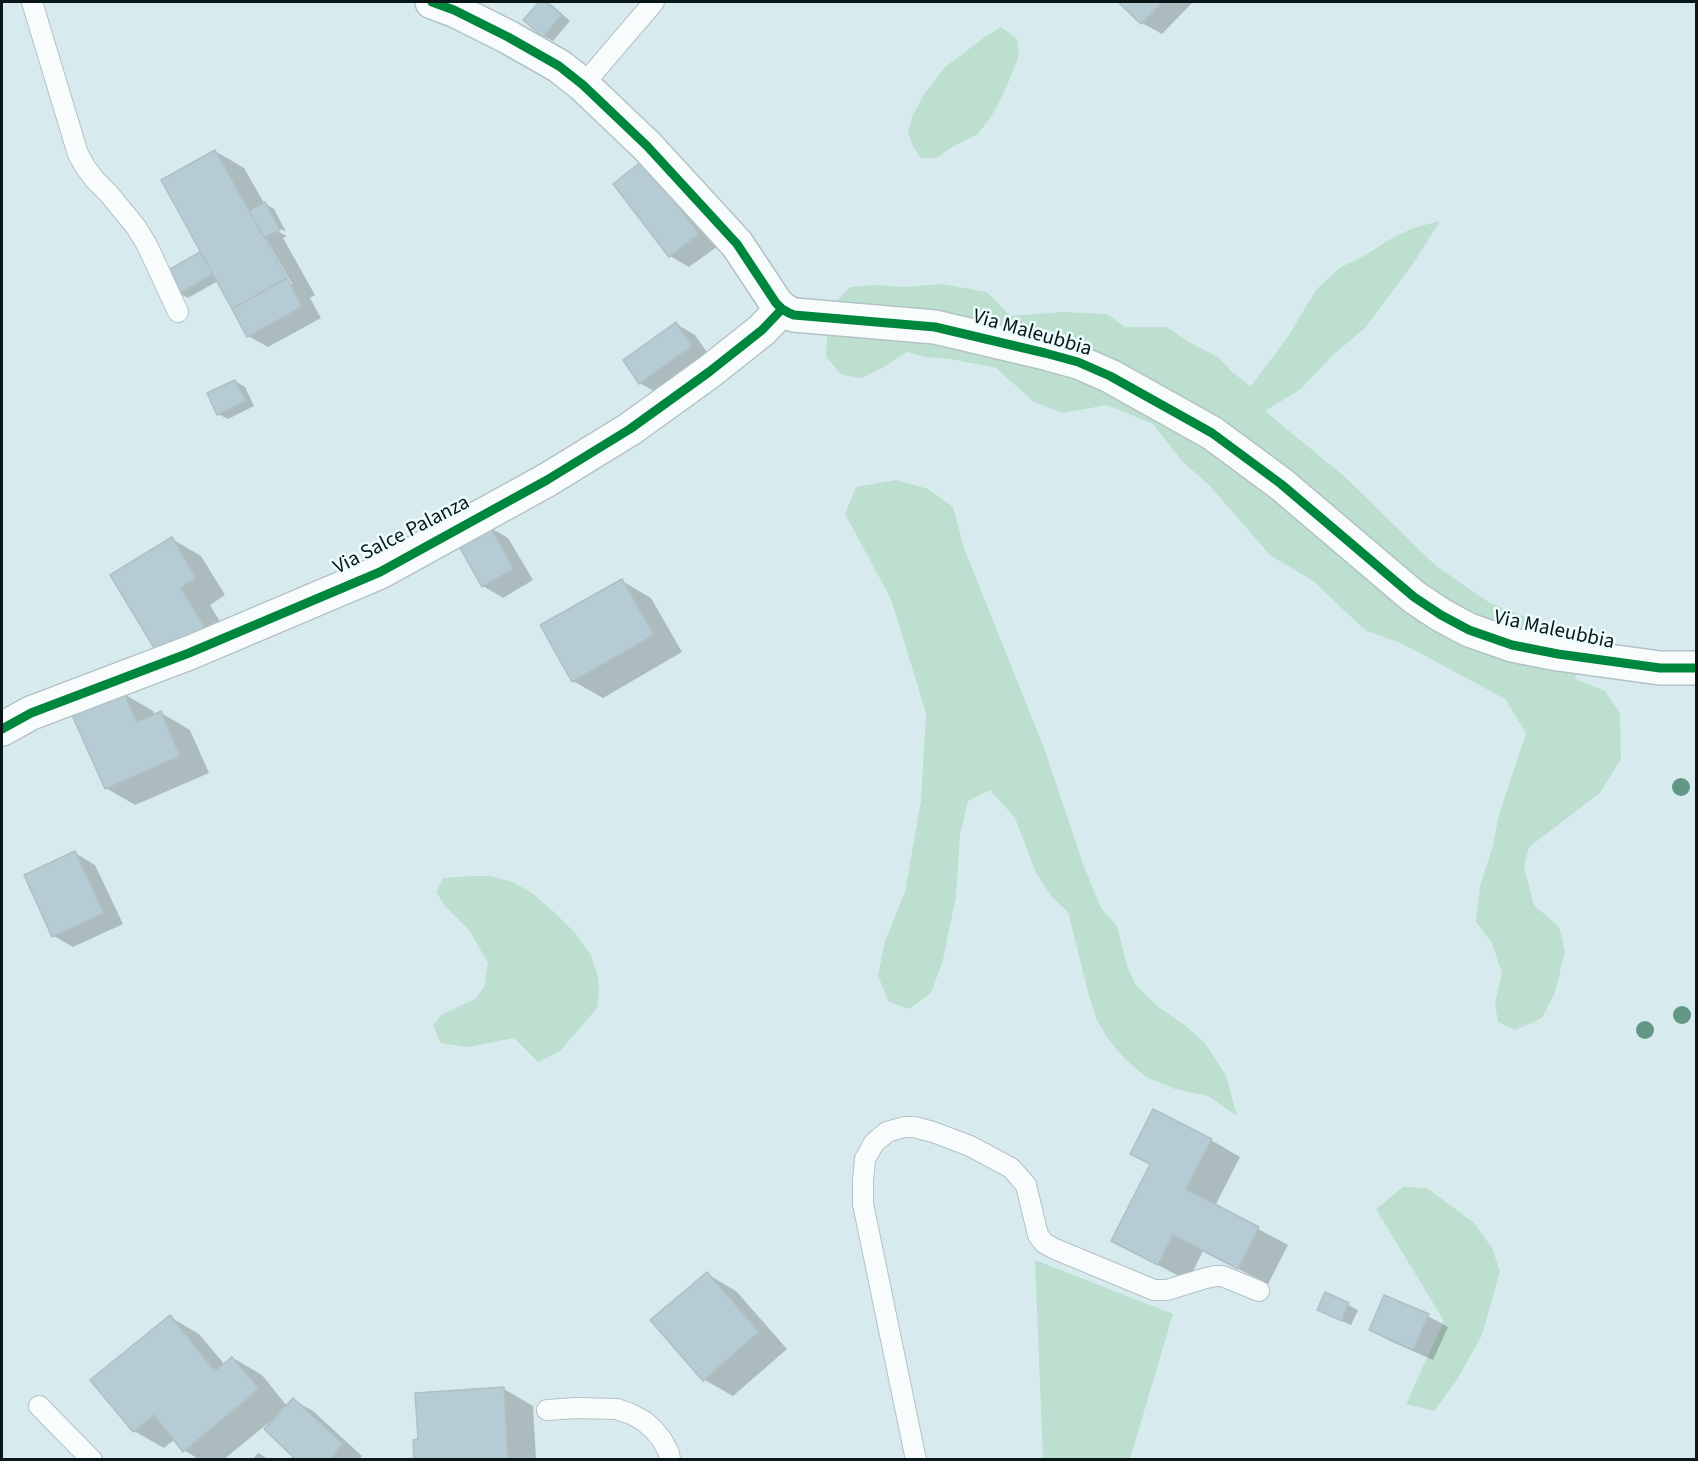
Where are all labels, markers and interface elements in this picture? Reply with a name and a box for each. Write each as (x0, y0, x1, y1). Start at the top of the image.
street label: Via Maleubbia (970, 305, 1094, 363)
street label: Via Salce Palanza (330, 491, 474, 581)
street label: Via Maleubbia (1491, 606, 1617, 656)

